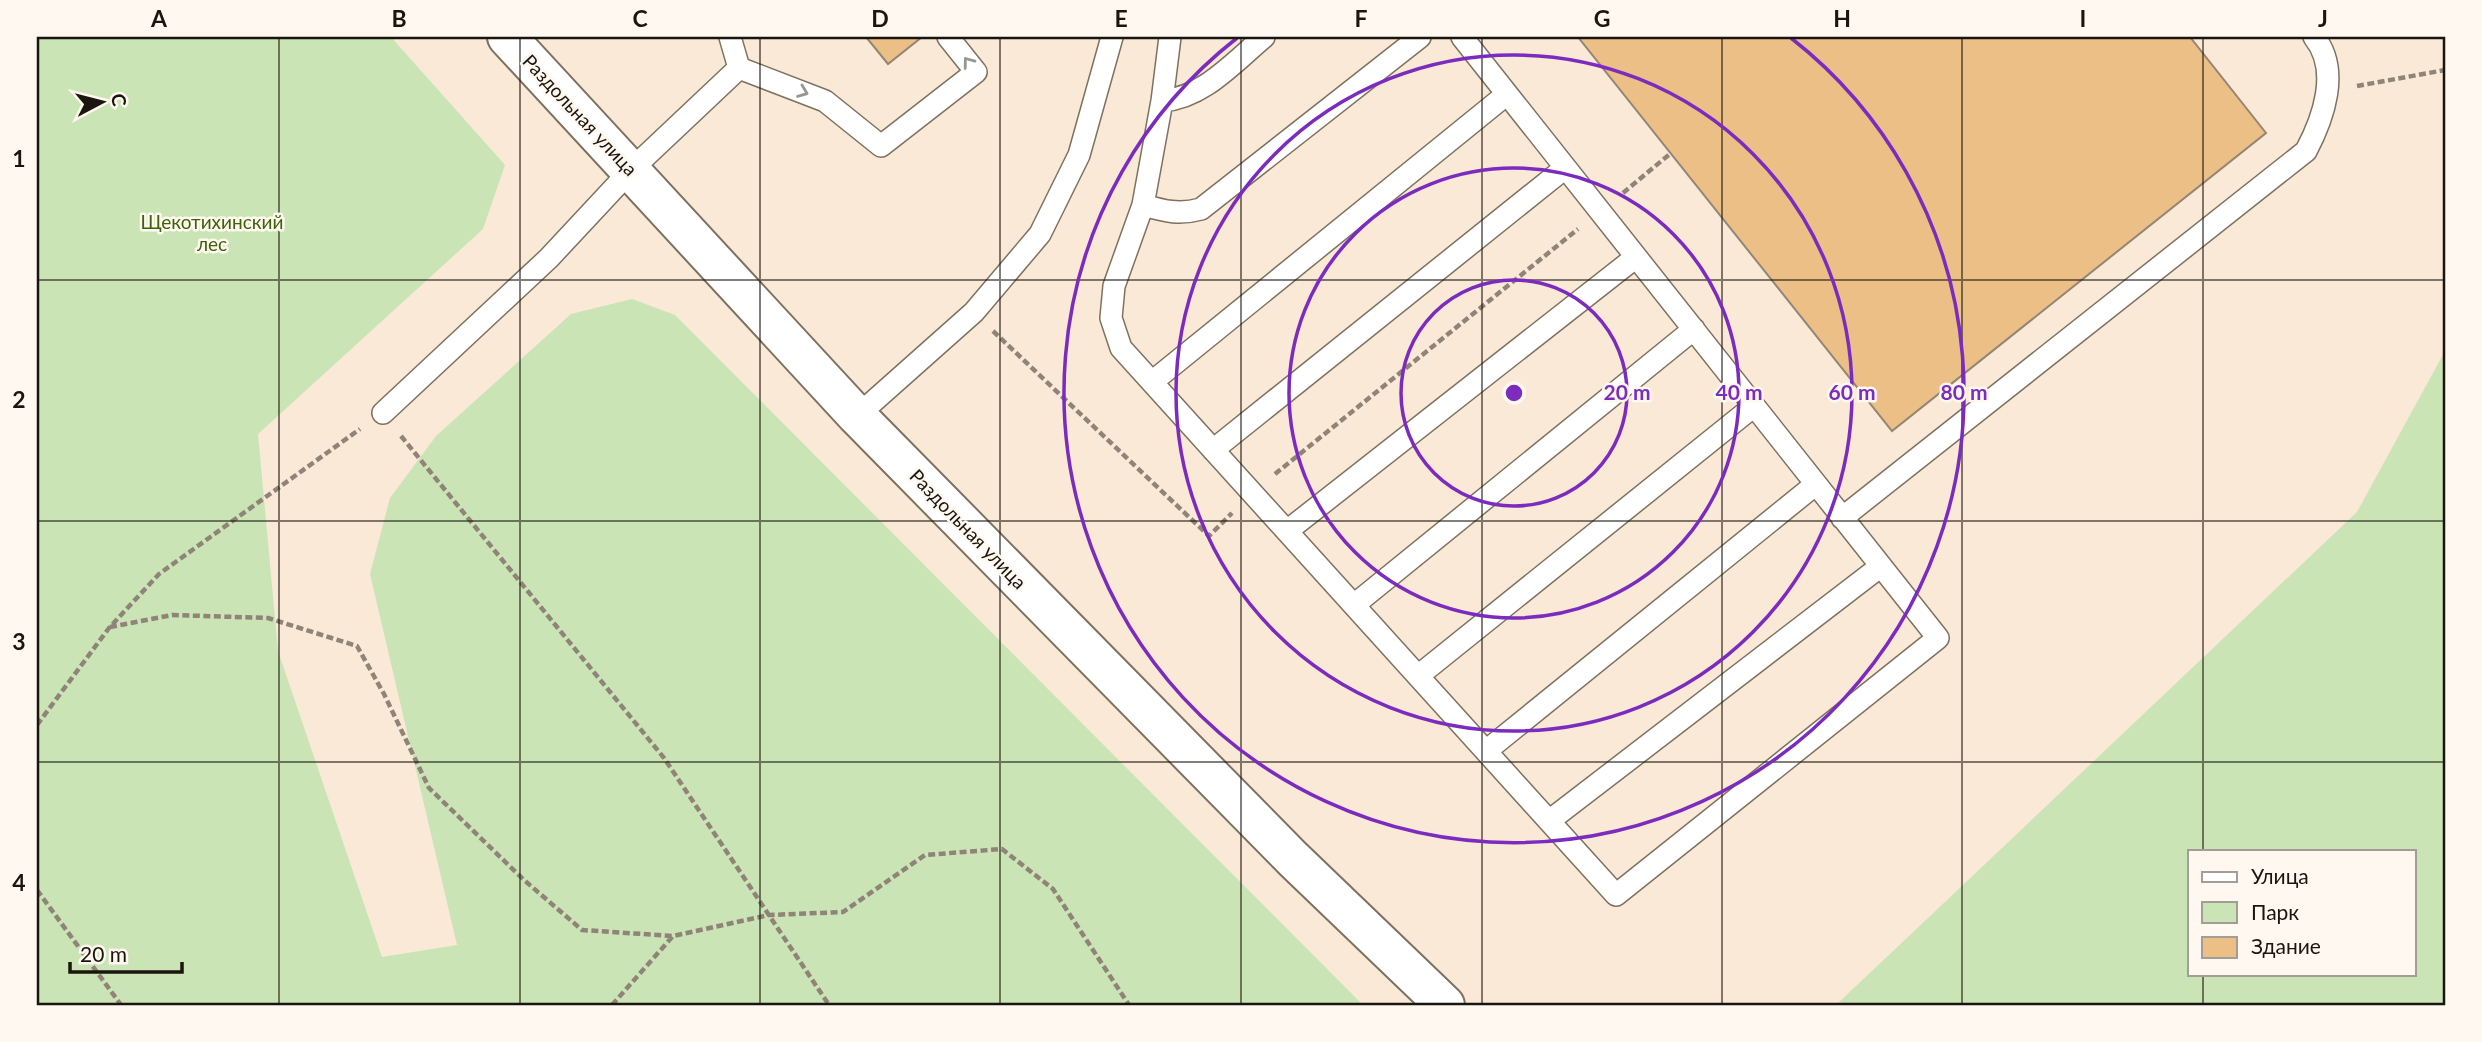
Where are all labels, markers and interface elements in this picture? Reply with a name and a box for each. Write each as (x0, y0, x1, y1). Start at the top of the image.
text: A (150, 4, 168, 32)
text: B (391, 4, 407, 32)
text: C (632, 4, 648, 32)
text: D (871, 4, 889, 32)
text: E (1114, 4, 1128, 32)
text: F (1354, 4, 1368, 32)
text: G (1594, 4, 1610, 32)
text: H (1833, 4, 1851, 32)
text: I (2080, 4, 2086, 32)
text: J (2318, 4, 2328, 32)
street label: Раздольная улица (518, 49, 643, 180)
one-way arrow (964, 58, 976, 70)
north arrow (66, 66, 136, 136)
one-way arrow (796, 84, 808, 98)
text: С (107, 92, 132, 108)
text: 1 (12, 144, 26, 172)
park label: Щекотихинский лес (140, 210, 284, 255)
text: 20 m (1603, 379, 1651, 404)
text: 40 m (1715, 379, 1763, 404)
text: 60 m (1828, 379, 1876, 404)
text: 80 m (1940, 379, 1988, 404)
centre of rings (1502, 381, 1526, 405)
text: 2 (12, 385, 26, 413)
street label: Раздольная улица (905, 464, 1031, 593)
text: 3 (12, 627, 26, 655)
legend (2188, 850, 2416, 976)
text: Улица (2251, 863, 2309, 888)
text: 4 (12, 868, 26, 896)
text: Парк (2251, 899, 2299, 924)
scale bar (70, 930, 182, 974)
text: Здание (2251, 933, 2321, 958)
text: 20 m (80, 941, 127, 966)

